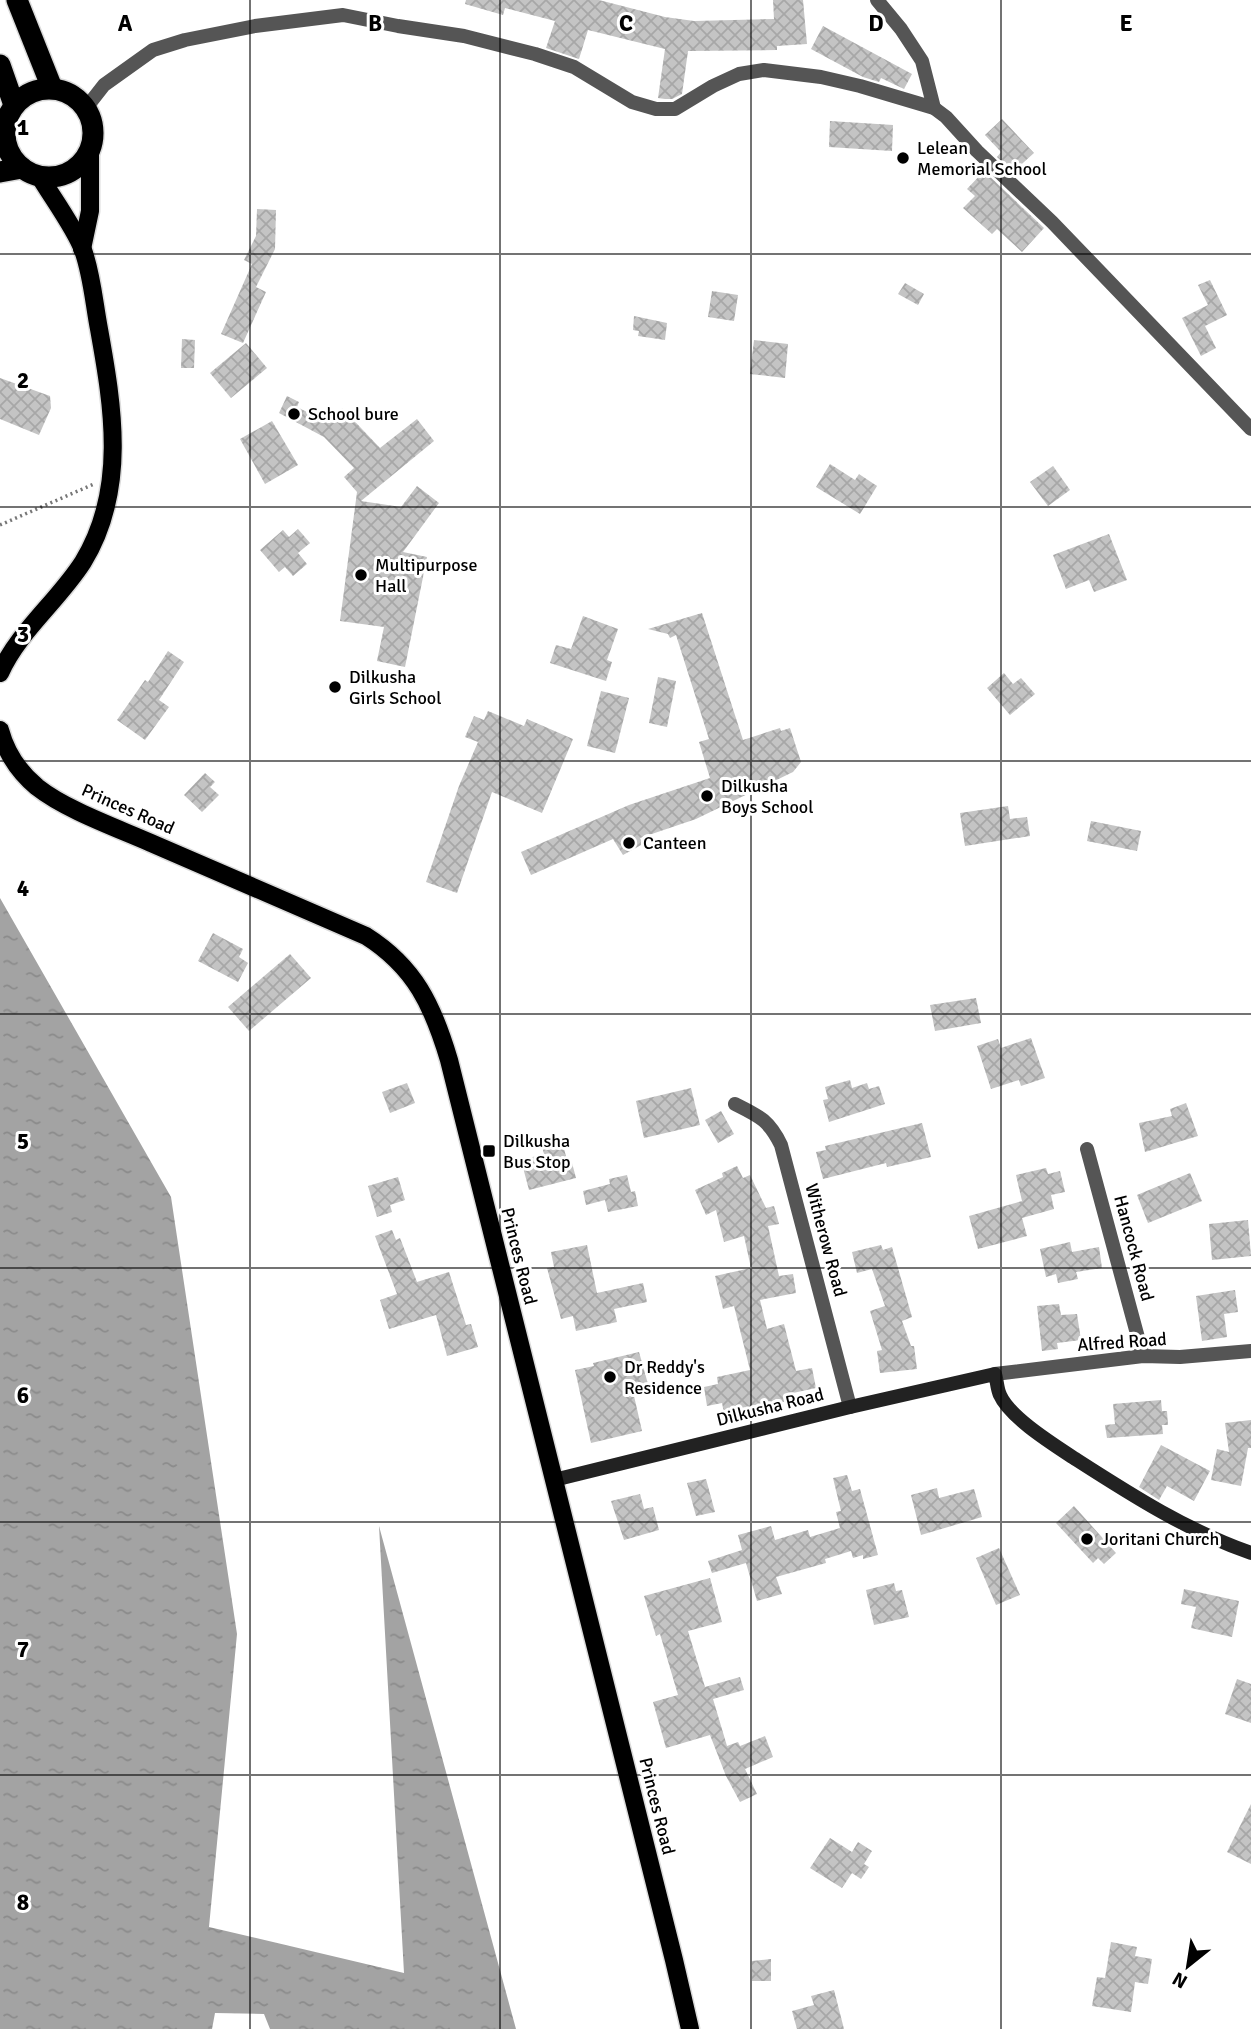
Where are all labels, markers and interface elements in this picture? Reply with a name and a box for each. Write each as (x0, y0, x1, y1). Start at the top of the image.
text: A (118, 9, 133, 38)
text: B (368, 9, 382, 38)
text: C (619, 9, 633, 38)
text: D (868, 9, 884, 38)
text: E (1119, 9, 1133, 38)
text: 1 (17, 113, 29, 142)
place label: Lelean Memorial School (917, 137, 1047, 180)
marker: Lelean Memorial School (895, 150, 911, 166)
text: 2 (17, 366, 29, 395)
place label: School bure (308, 403, 399, 425)
marker: School bure (286, 406, 302, 422)
place label: Multipurpose Hall (375, 554, 477, 597)
marker: Multipurpose Hall (353, 567, 369, 583)
text: 3 (17, 620, 29, 649)
place label: Dilkusha Girls School (349, 666, 442, 709)
marker: Dilkusha Girls School (327, 679, 343, 695)
place label: Dilkusha Boys School (721, 775, 814, 818)
street label: Princes Road (78, 779, 178, 839)
marker: Dilkusha Boys School (699, 788, 715, 804)
place label: Canteen (643, 832, 707, 854)
marker: Canteen (621, 835, 637, 851)
text: 4 (17, 874, 29, 903)
text: 5 (17, 1127, 29, 1156)
place label: Dilkusha Bus Stop (503, 1130, 571, 1173)
marker: Dilkusha Bus Stop (481, 1143, 497, 1159)
street label: Witherow Road (800, 1181, 852, 1299)
street label: Hancock Road (1109, 1193, 1159, 1303)
street label: Princes Road (496, 1205, 542, 1307)
street label: Alfred Road (1077, 1328, 1167, 1356)
place label: Dr Reddy's Residence (624, 1356, 705, 1399)
marker: Dr Reddy's Residence (602, 1369, 618, 1385)
text: 6 (17, 1381, 29, 1410)
street label: Dilkusha Road (714, 1383, 826, 1431)
place label: Joritani Church (1101, 1528, 1219, 1550)
marker: Joritani Church (1079, 1531, 1095, 1547)
text: 7 (17, 1635, 29, 1664)
street label: Princes Road (634, 1755, 680, 1857)
text: 8 (17, 1888, 29, 1917)
north arrow (1153, 1931, 1223, 2001)
text: N (1168, 1966, 1192, 1994)

